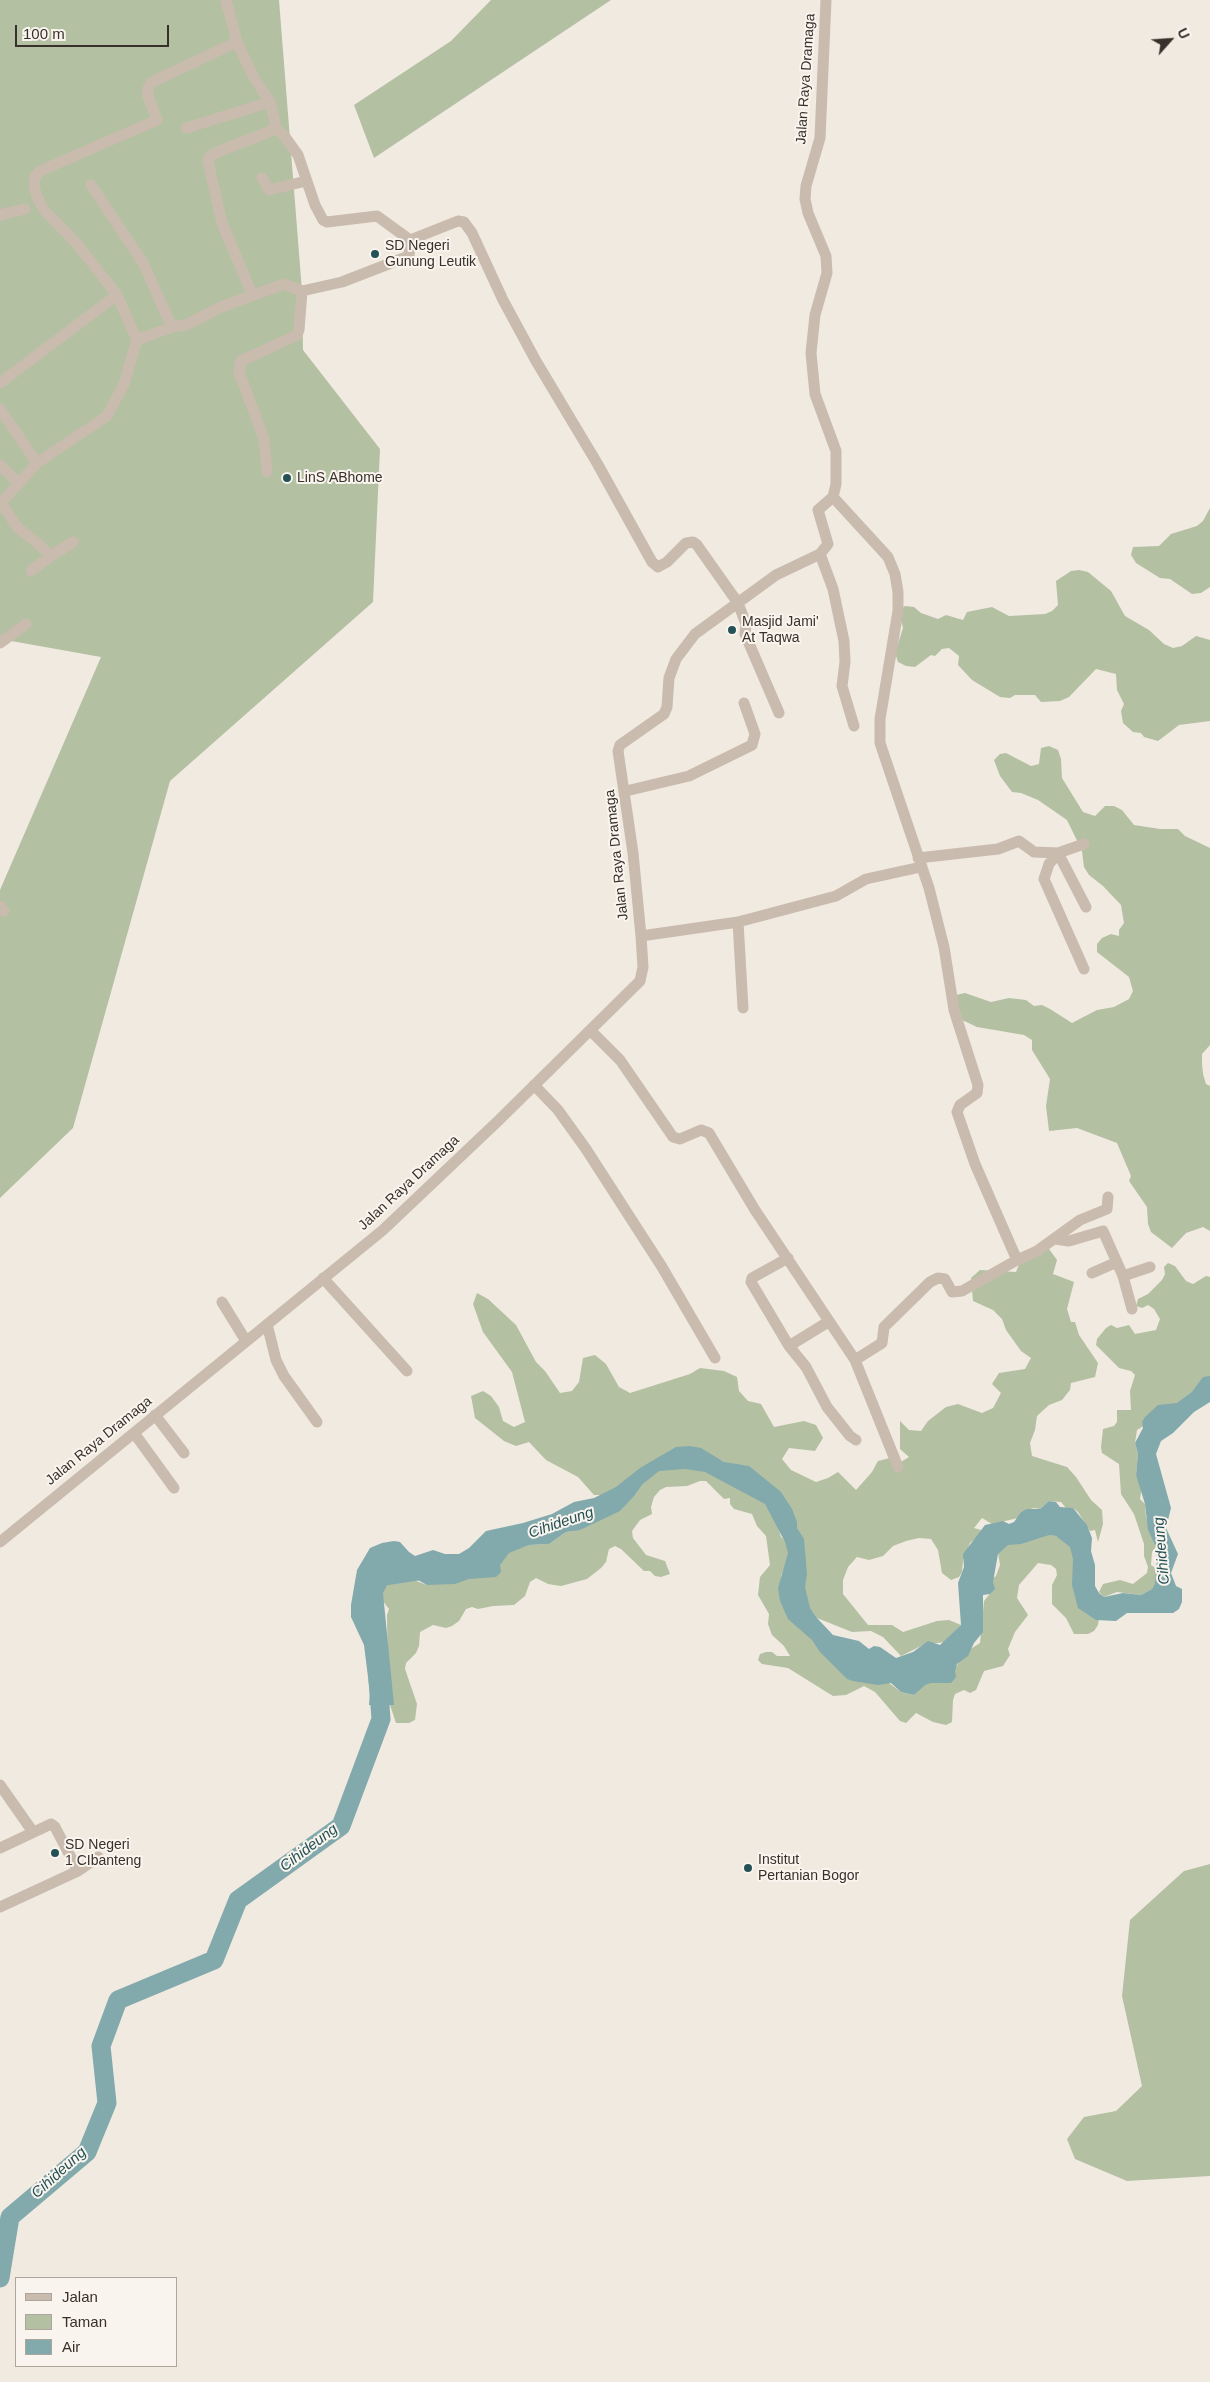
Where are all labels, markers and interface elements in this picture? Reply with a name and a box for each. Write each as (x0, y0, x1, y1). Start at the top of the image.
street label: Jalan Raya Dramaga (793, 13, 819, 145)
scale bar (18, 15, 171, 47)
north arrow (1145, 15, 1195, 65)
text: 100 m (23, 25, 65, 42)
text: U (1174, 25, 1193, 41)
place label: SD Negeri Gunung Leutik (385, 238, 476, 270)
marker: SD Negeri Gunung Leutik (369, 248, 381, 260)
place label: LinS ABhome (297, 470, 383, 486)
marker: LinS ABhome (281, 472, 293, 484)
place label: Masjid Jami' At Taqwa (742, 614, 819, 646)
marker: Masjid Jami' At Taqwa (726, 624, 738, 636)
street label: Jalan Raya Dramaga (602, 789, 632, 921)
street label: Jalan Raya Dramaga (355, 1132, 463, 1234)
street label: Jalan Raya Dramaga (43, 1393, 155, 1489)
water label: Cihideung (526, 1503, 596, 1543)
water label: Cihideung (1150, 1517, 1174, 1585)
water label: Cihideung (277, 1820, 341, 1876)
place label: SD Negeri 1 CIbanteng (65, 1837, 141, 1870)
marker: SD Negeri 1 CIbanteng (49, 1847, 61, 1859)
place label: Institut Pertanian Bogor (758, 1852, 859, 1884)
marker: Institut Pertanian Bogor (742, 1862, 754, 1874)
water label: Cihideung (28, 2144, 90, 2202)
legend (15, 2277, 178, 2367)
text: Jalan (62, 2288, 98, 2305)
text: Taman (62, 2313, 107, 2330)
text: Air (62, 2338, 80, 2355)

